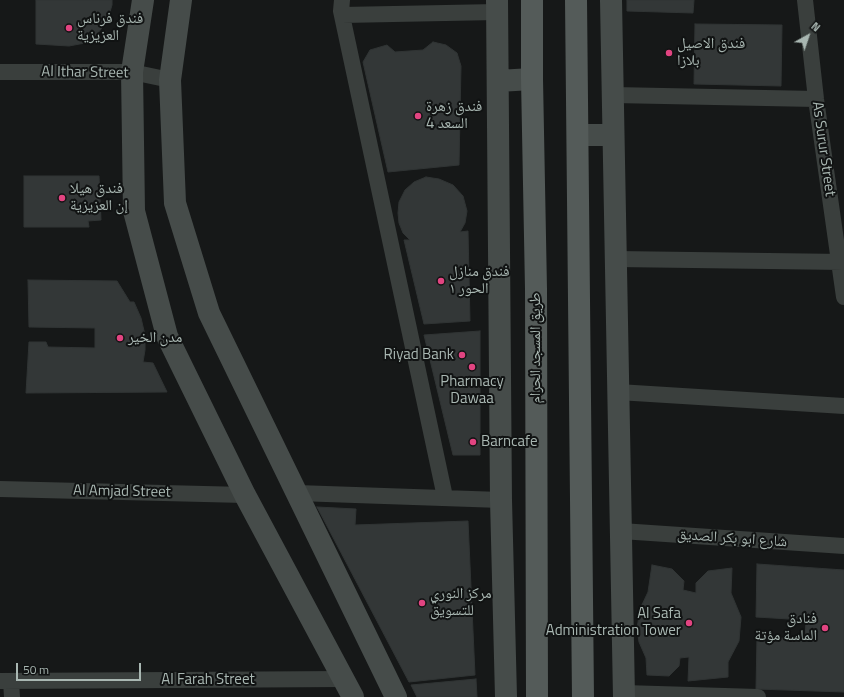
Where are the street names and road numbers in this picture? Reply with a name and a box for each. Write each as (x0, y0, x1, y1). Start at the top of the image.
street label: Al Ithar Street (41, 63, 129, 83)
street label: As Surur Street (807, 100, 839, 198)
street label: طريق المسجد الحرام (527, 292, 545, 404)
street label: Al Amjad Street (73, 482, 171, 502)
street label: شارع ابو بكر الصديق (676, 526, 788, 552)
street label: Al Farah Street (161, 671, 255, 689)

